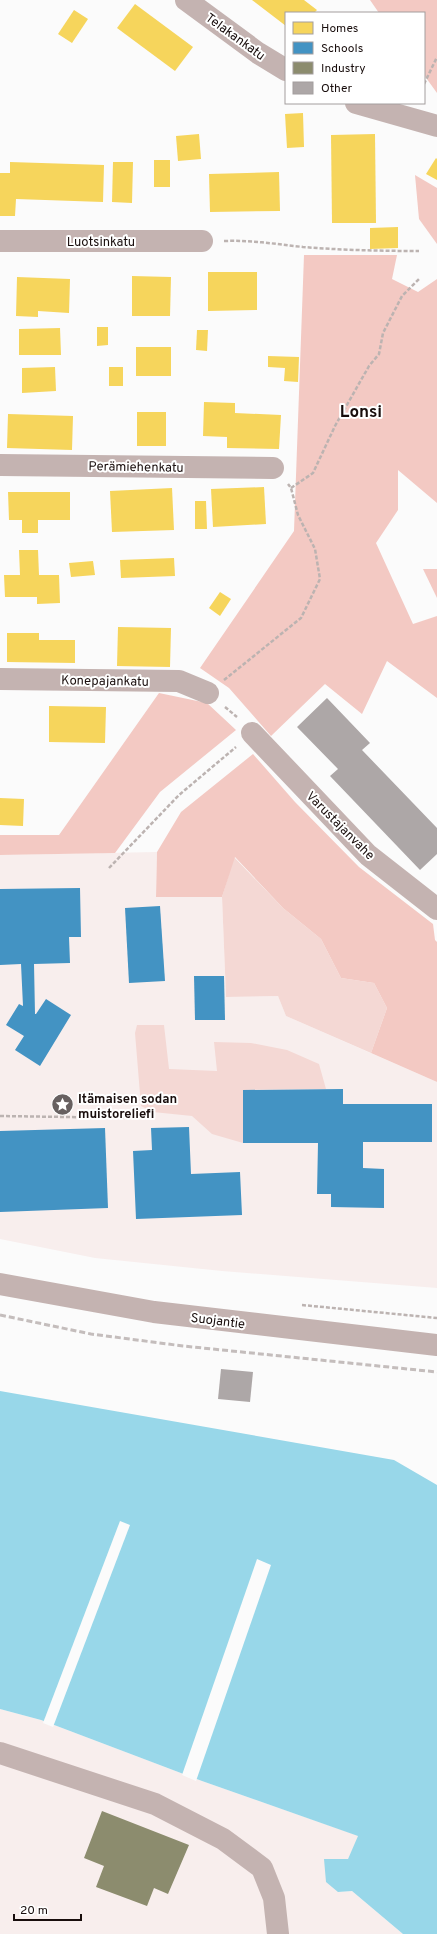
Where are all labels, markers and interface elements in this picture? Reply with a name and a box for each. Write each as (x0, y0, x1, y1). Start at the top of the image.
street label: Telakankatu (202, 11, 268, 65)
legend (285, 12, 425, 104)
text: Homes (321, 21, 358, 37)
text: Schools (321, 41, 363, 57)
text: Industry (321, 61, 366, 77)
text: Other (321, 81, 353, 97)
street label: Luotsinkatu (67, 235, 135, 251)
district label: Lonsi (340, 402, 382, 424)
street label: Perämiehenkatu (88, 459, 184, 477)
street label: Konepajankatu (61, 673, 149, 691)
street label: Varustajanvahe (302, 789, 377, 864)
place icon: Itämaisen sodan muistoreliefi (50, 1092, 76, 1118)
place label: Itämaisen sodan muistoreliefi (78, 1092, 177, 1123)
street label: Suojantie (190, 1311, 246, 1333)
scale bar (14, 1896, 81, 1922)
text: 20 m (20, 1903, 48, 1919)

